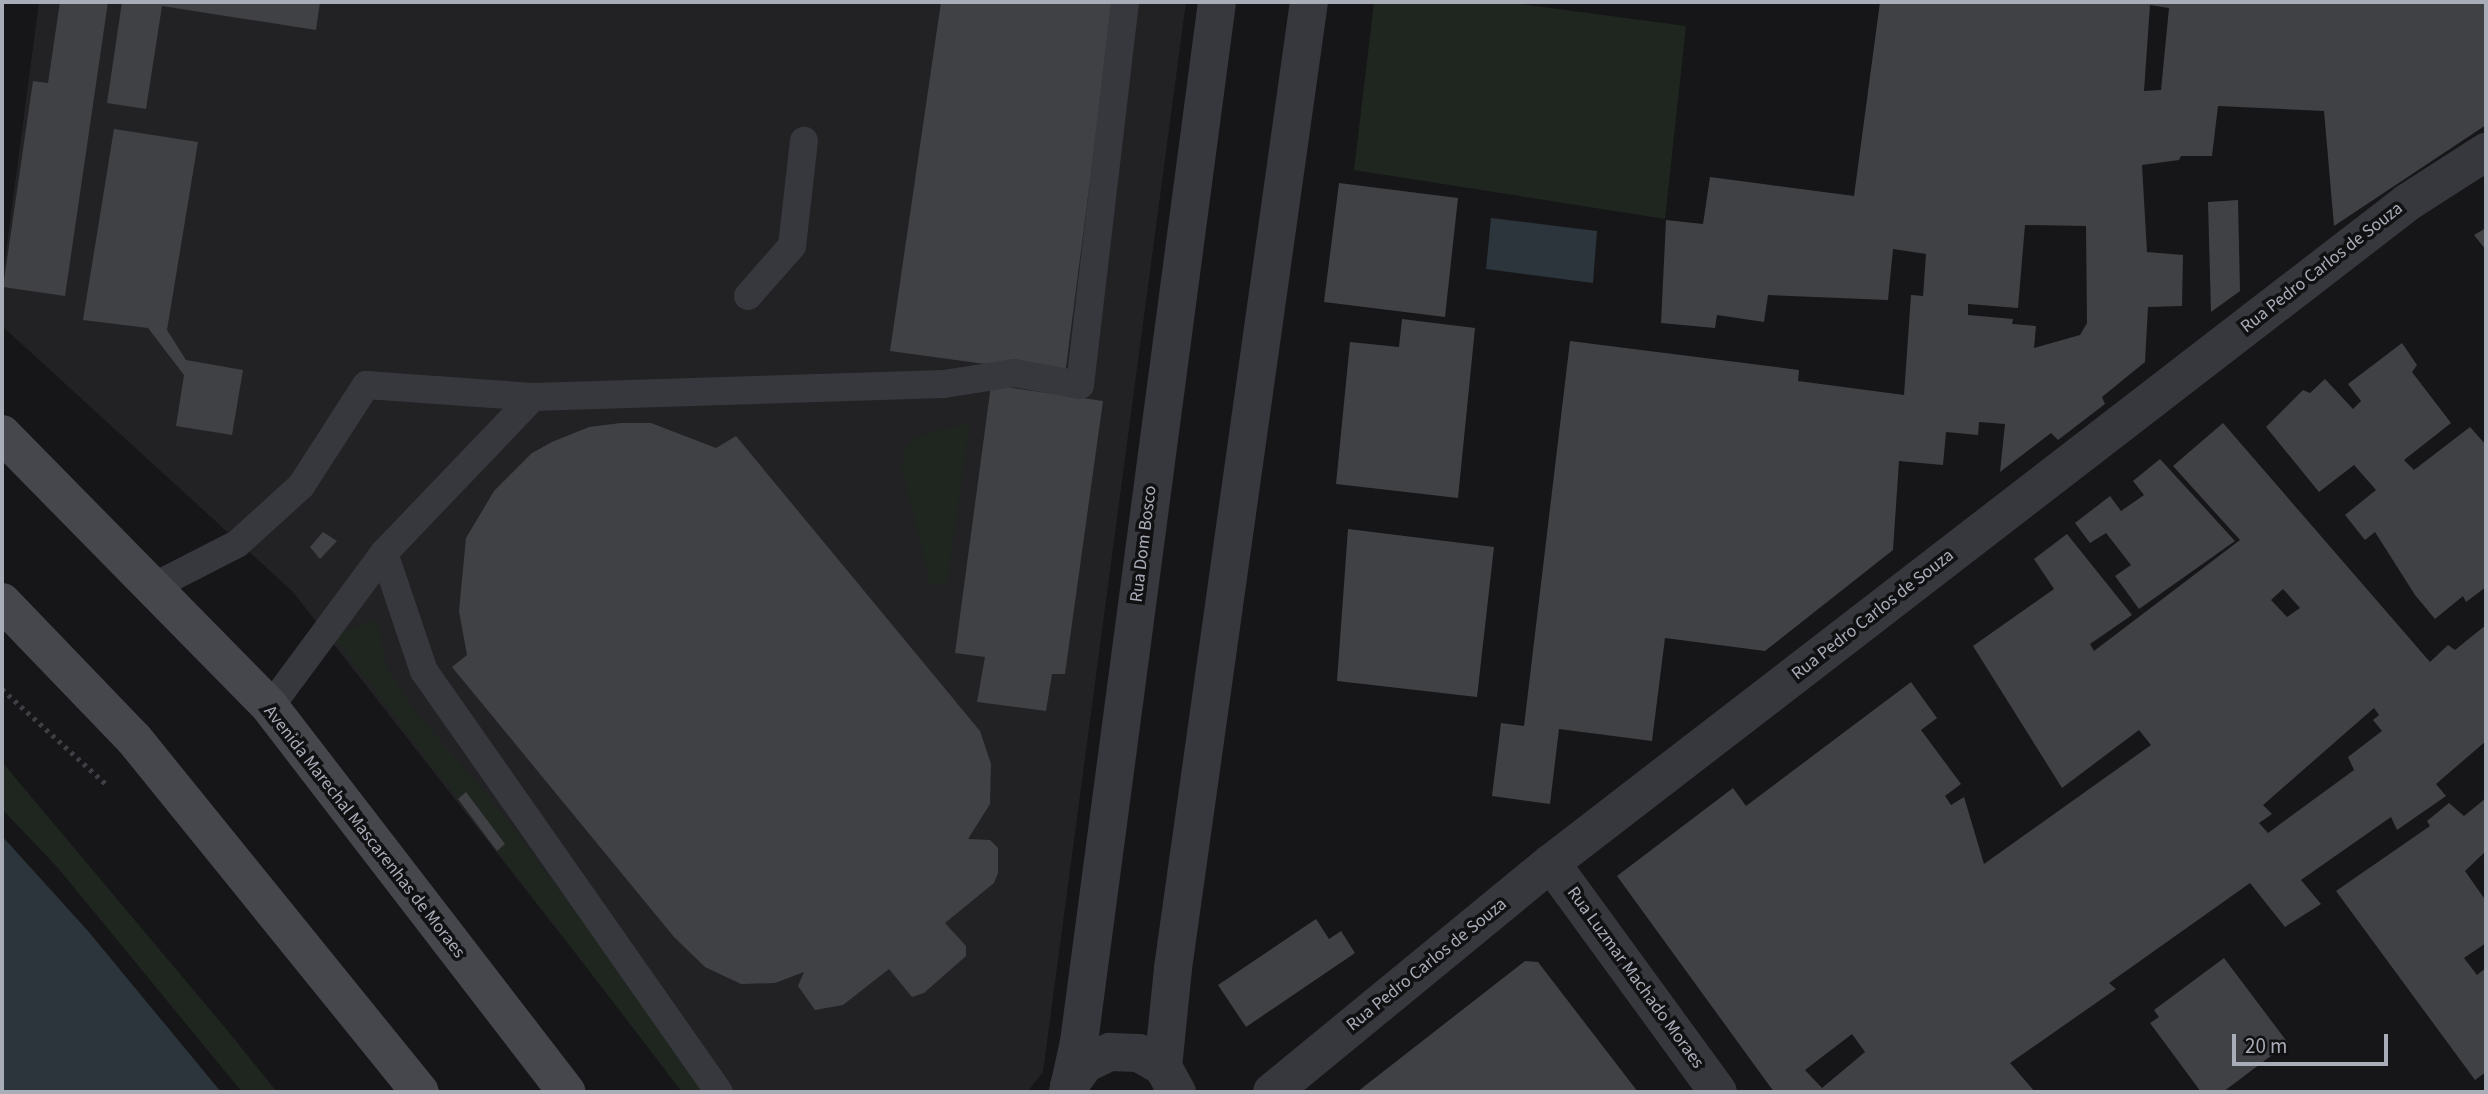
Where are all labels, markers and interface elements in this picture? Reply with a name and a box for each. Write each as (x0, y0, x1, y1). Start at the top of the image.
street label: Rua Pedro Carlos de Souza (2237, 198, 2407, 338)
street label: Rua Dom Bosco (1126, 484, 1162, 604)
street label: Rua Pedro Carlos de Souza (1788, 545, 1958, 685)
street label: Avenida Marechal Mascarenhas de Moraes (259, 701, 469, 963)
street label: Rua Luzmar Machado Moraes (1562, 883, 1708, 1073)
street label: Rua Pedro Carlos de Souza (1343, 894, 1511, 1036)
scale bar (2236, 1020, 2392, 1064)
text: 20 m (2245, 1031, 2287, 1061)

